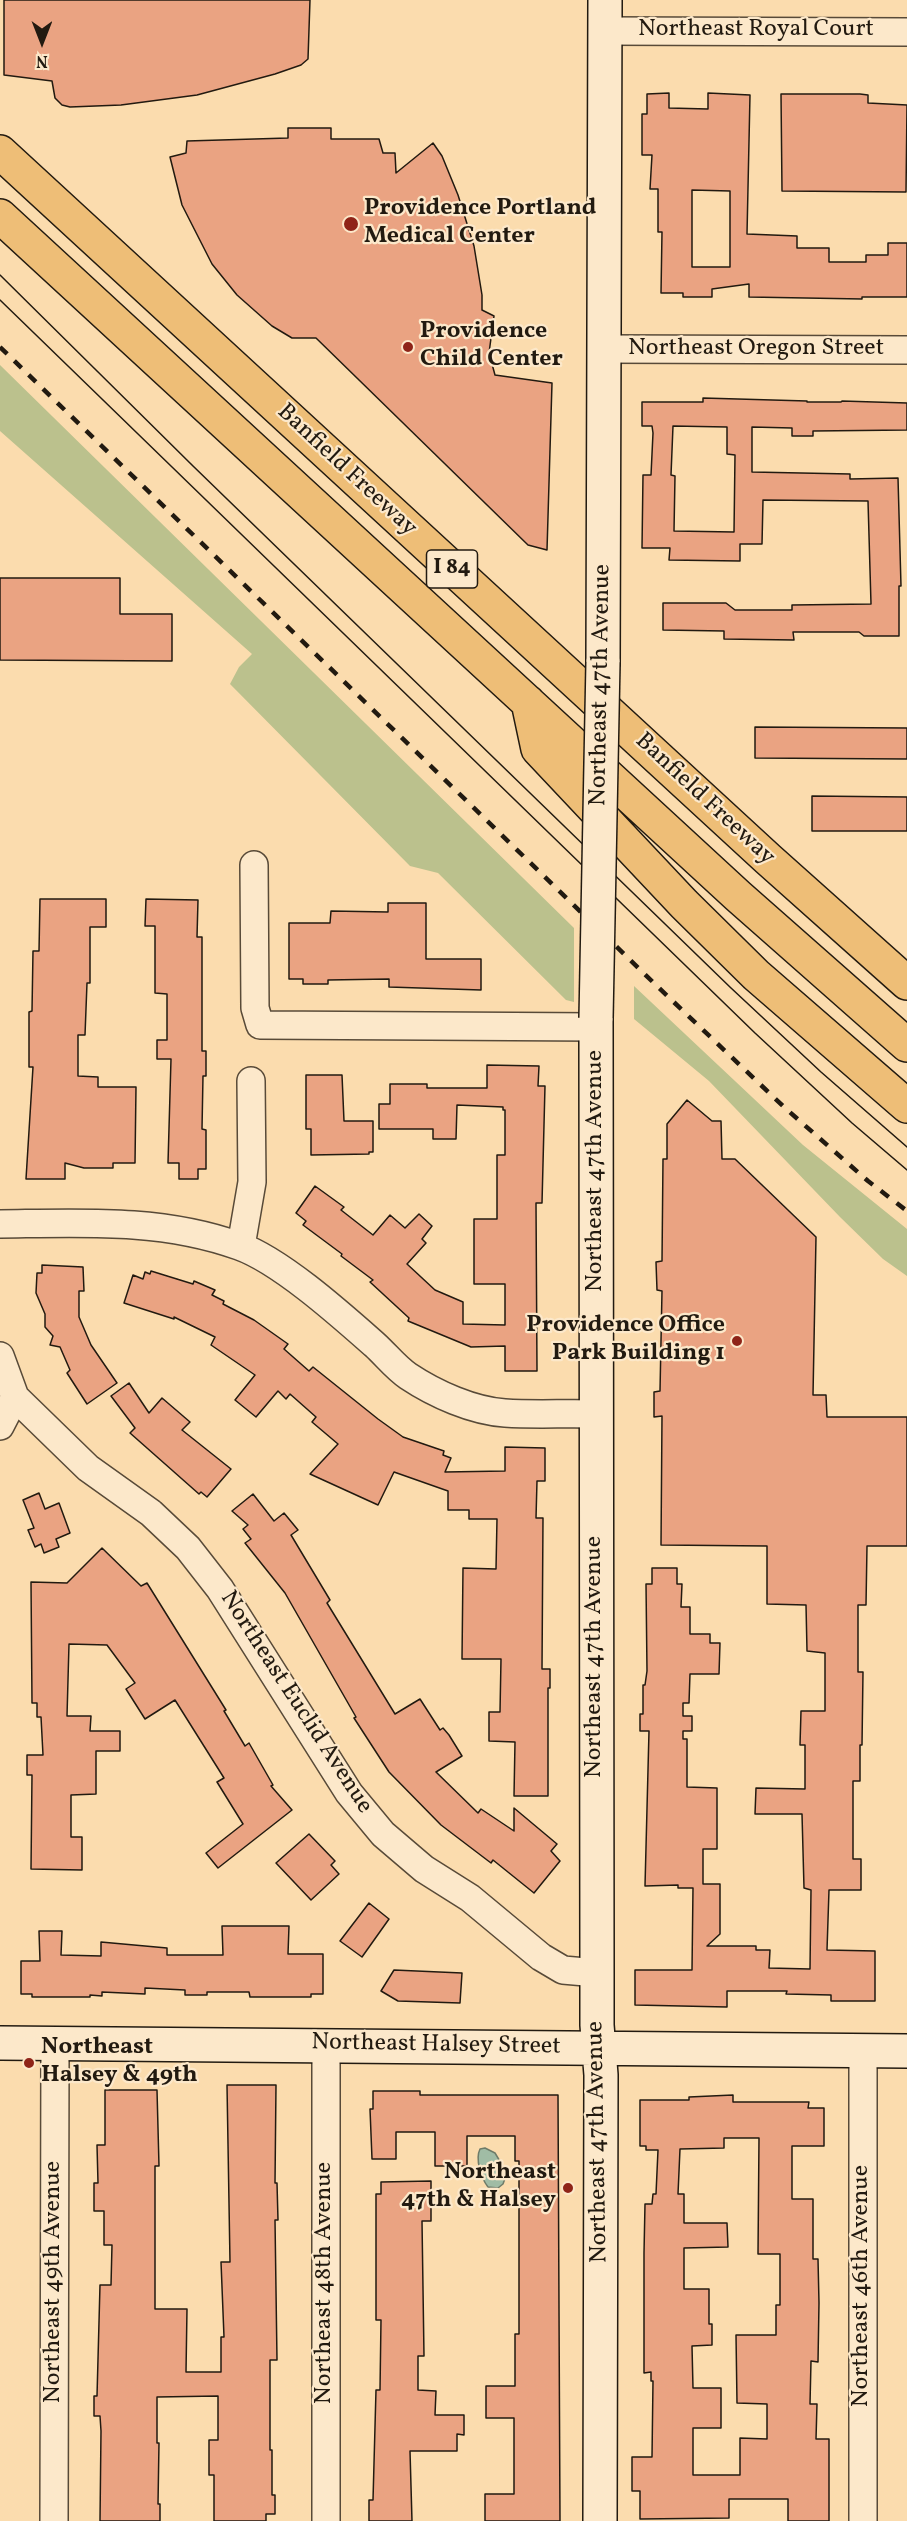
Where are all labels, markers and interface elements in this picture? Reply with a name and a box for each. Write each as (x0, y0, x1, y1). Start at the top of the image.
north arrow (12, 12, 72, 72)
street label: Northeast Royal Court (638, 17, 874, 45)
text: N (36, 49, 48, 71)
place label: Providence Portland Medical Center (364, 196, 596, 252)
marker: Providence Portland Medical Center (342, 215, 360, 233)
place label: Providence Child Center (420, 319, 563, 375)
street label: Northeast Oregon Street (628, 336, 884, 364)
marker: Providence Child Center (401, 340, 415, 354)
street label: Banfield Freeway (270, 399, 422, 543)
road number: I 84 (426, 550, 478, 588)
street label: Northeast 47th Avenue (585, 564, 619, 806)
street label: Banfield Freeway (628, 728, 780, 872)
street label: Northeast 47th Avenue (583, 1050, 611, 1292)
place label: Providence Office Park Building 1 (526, 1313, 725, 1369)
marker: Providence Office Park Building 1 (730, 1334, 744, 1348)
street label: Northeast 47th Avenue (582, 1536, 610, 1778)
street label: Northeast Euclid Avenue (212, 1586, 378, 1820)
street label: Northeast 47th Avenue (582, 2021, 616, 2263)
street label: Northeast Halsey Street (311, 2029, 561, 2063)
place label: Northeast Halsey & 49th (41, 2035, 198, 2091)
marker: Northeast Halsey & 49th (22, 2056, 36, 2070)
place label: Northeast 47th & Halsey (401, 2160, 556, 2216)
street label: Northeast 49th Avenue (41, 2161, 69, 2403)
street label: Northeast 48th Avenue (312, 2162, 340, 2404)
street label: Northeast 46th Avenue (849, 2165, 877, 2407)
marker: Northeast 47th & Halsey (561, 2181, 575, 2195)

